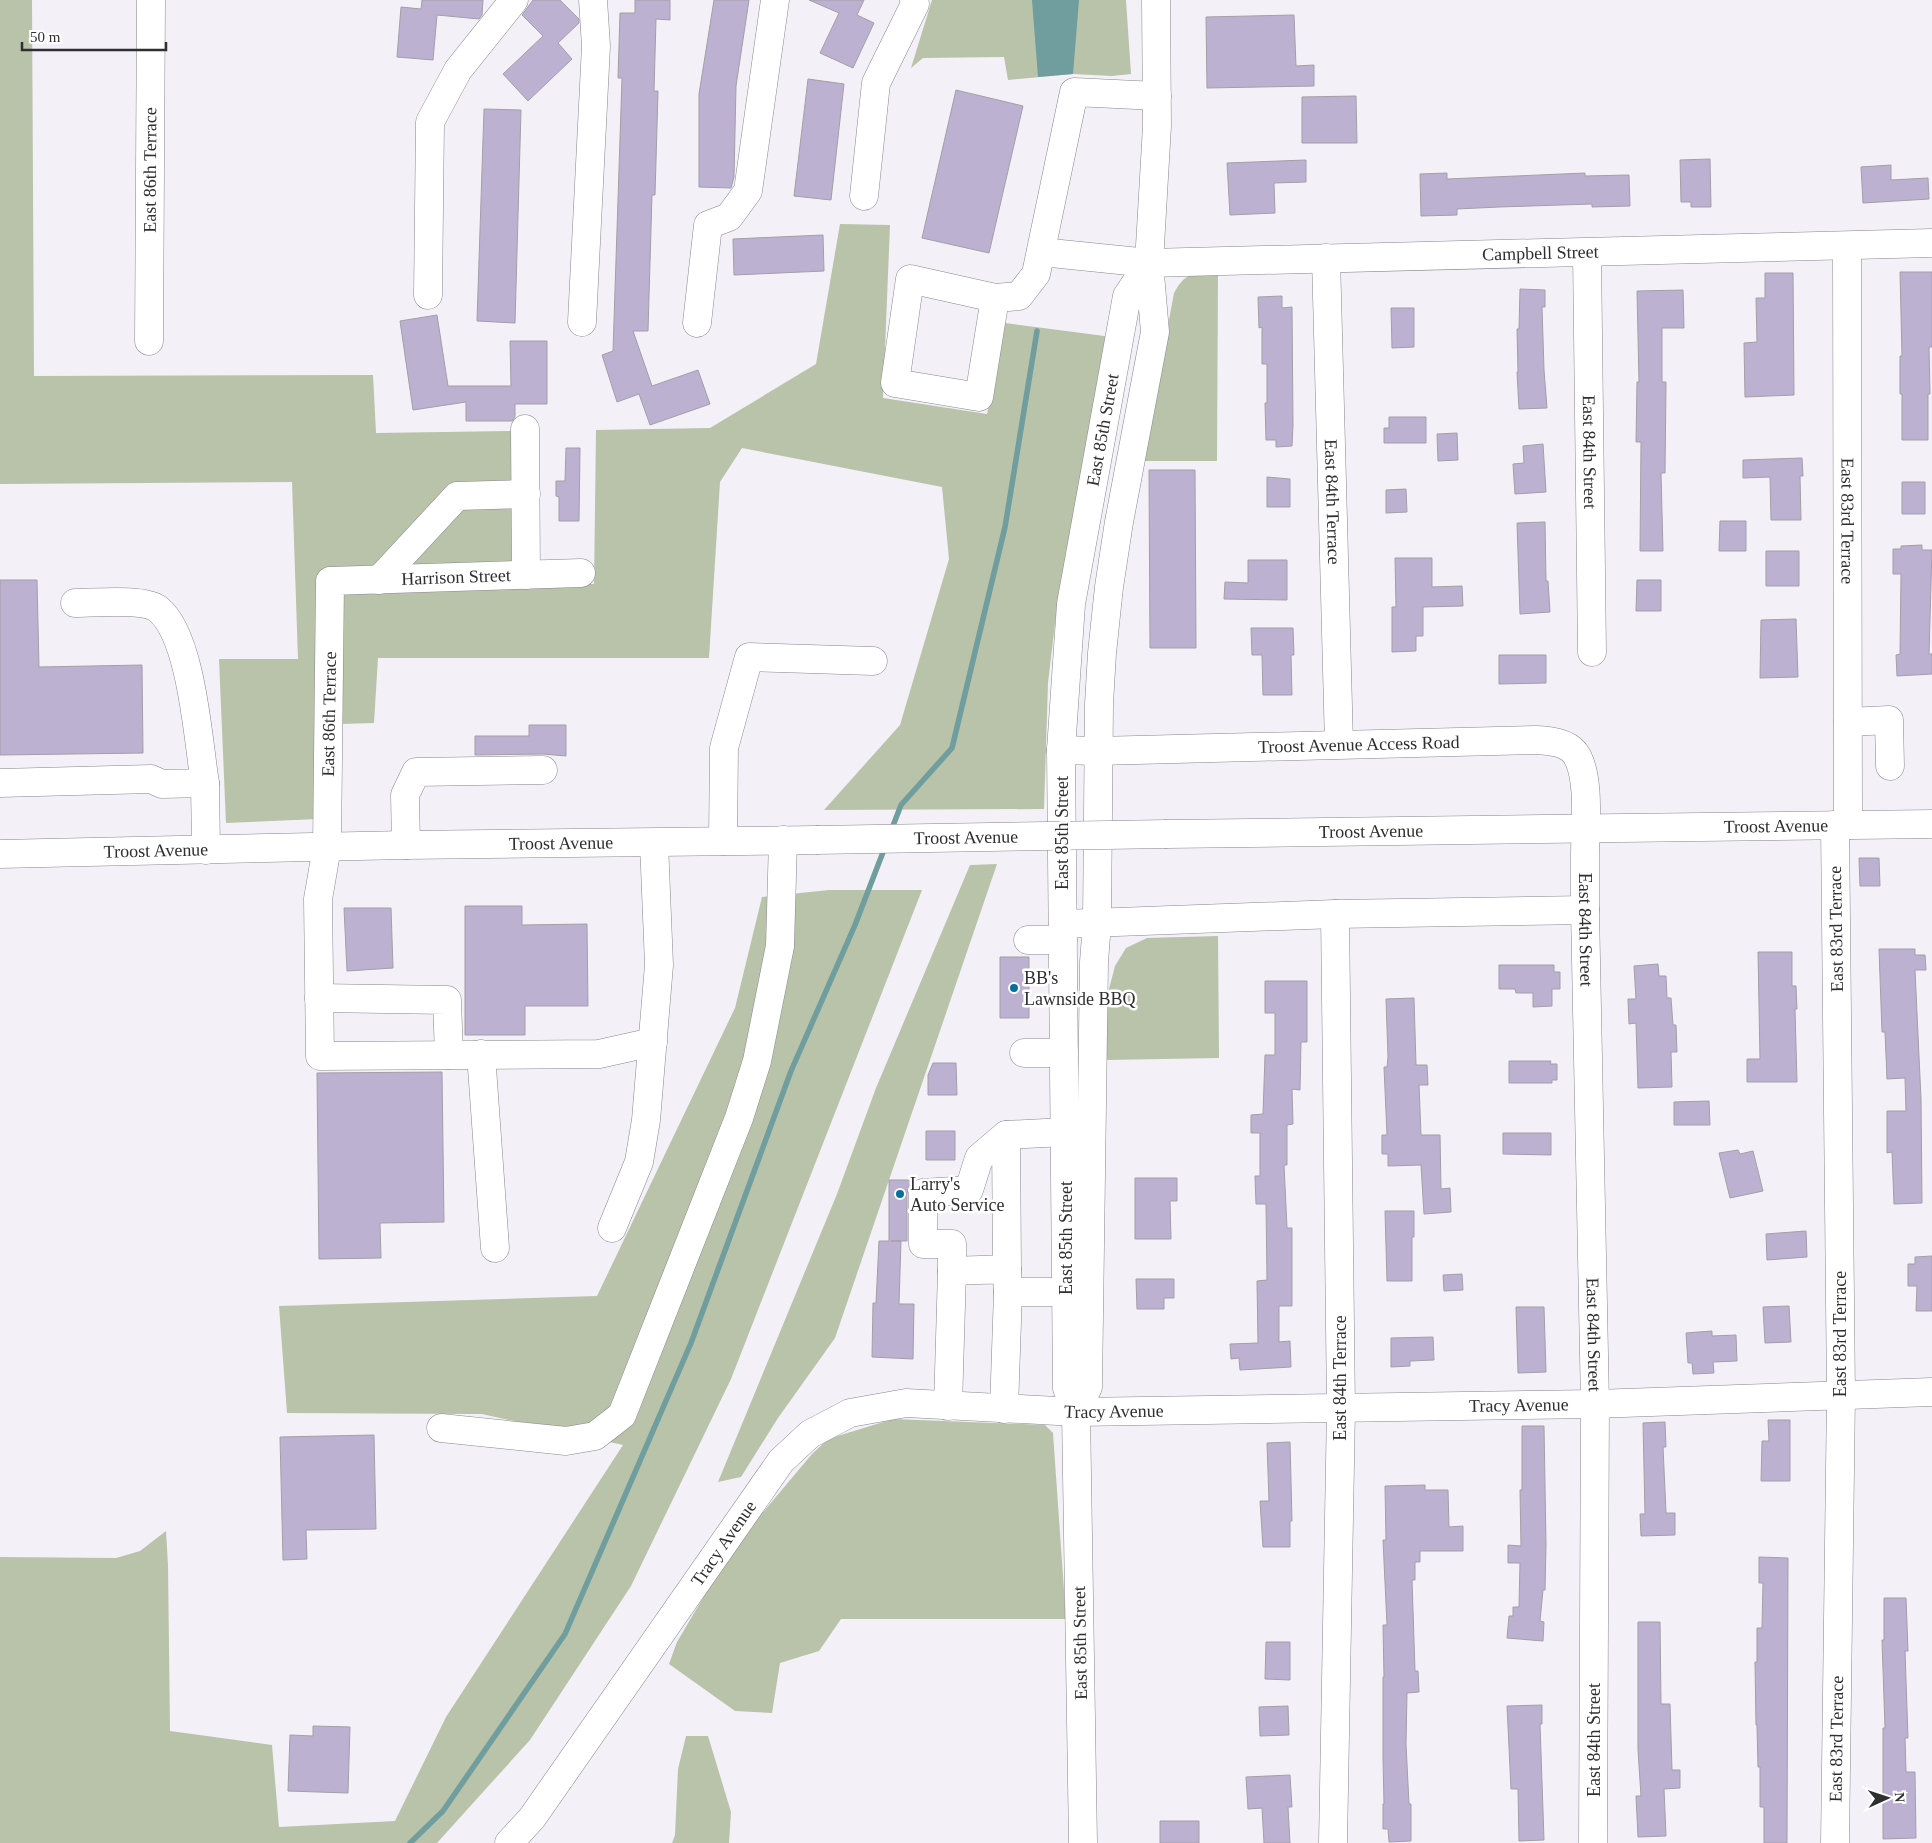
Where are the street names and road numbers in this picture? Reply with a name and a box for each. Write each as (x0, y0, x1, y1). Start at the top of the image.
street label: East 86th Terrace (140, 107, 160, 233)
street label: Campbell Street (1482, 242, 1599, 264)
street label: East 85th Street (1083, 372, 1123, 488)
street label: East 84th Street (1579, 395, 1600, 509)
street label: East 84th Terrace (1321, 439, 1344, 565)
street label: East 83rd Terrace (1837, 458, 1858, 584)
street label: Harrison Street (401, 565, 511, 589)
street label: East 86th Terrace (318, 651, 340, 777)
street label: Troost Avenue Access Road (1258, 732, 1460, 757)
street label: East 85th Street (1052, 776, 1072, 890)
street label: Troost Avenue (1724, 815, 1828, 837)
street label: Troost Avenue (1319, 821, 1423, 842)
street label: Troost Avenue (914, 827, 1018, 848)
street label: Troost Avenue (508, 832, 613, 854)
street label: Troost Avenue (103, 839, 208, 862)
street label: East 83rd Terrace (1825, 866, 1847, 992)
street label: East 84th Street (1575, 873, 1597, 987)
street label: East 85th Street (1056, 1181, 1076, 1295)
street label: East 83rd Terrace (1830, 1271, 1850, 1397)
street label: East 84th Street (1582, 1277, 1605, 1392)
street label: East 84th Terrace (1330, 1315, 1350, 1441)
street label: Tracy Avenue (1469, 1394, 1569, 1416)
street label: Tracy Avenue (1064, 1401, 1164, 1422)
street label: Tracy Avenue (687, 1497, 760, 1590)
street label: East 85th Street (1069, 1586, 1091, 1700)
street label: East 83rd Terrace (1826, 1676, 1847, 1802)
street label: East 84th Street (1584, 1683, 1604, 1797)

